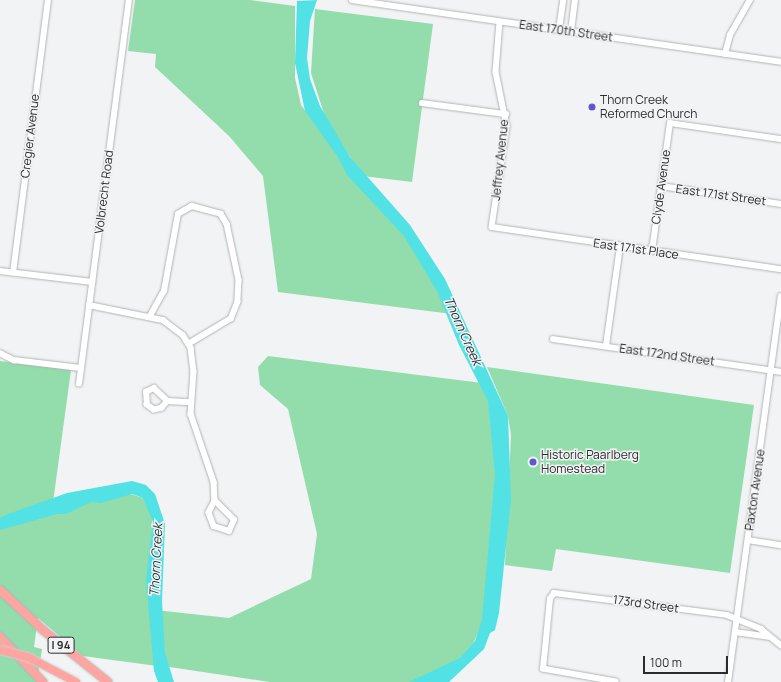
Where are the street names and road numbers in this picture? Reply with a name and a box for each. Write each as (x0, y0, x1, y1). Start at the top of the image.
street label: East 170th Street (518, 17, 614, 45)
street label: Cregier Avenue (18, 93, 42, 179)
street label: Jeffrey Avenue (489, 119, 511, 201)
street label: Volbrecht Road (92, 149, 116, 235)
street label: Clyde Avenue (649, 149, 673, 225)
street label: East 171st Street (675, 182, 767, 208)
street label: East 171st Place (592, 236, 680, 262)
street label: East 172nd Street (618, 341, 716, 369)
street label: Paxton Avenue (742, 448, 768, 532)
street label: 173rd Street (612, 592, 680, 616)
road number: I 94 (47, 636, 75, 654)

